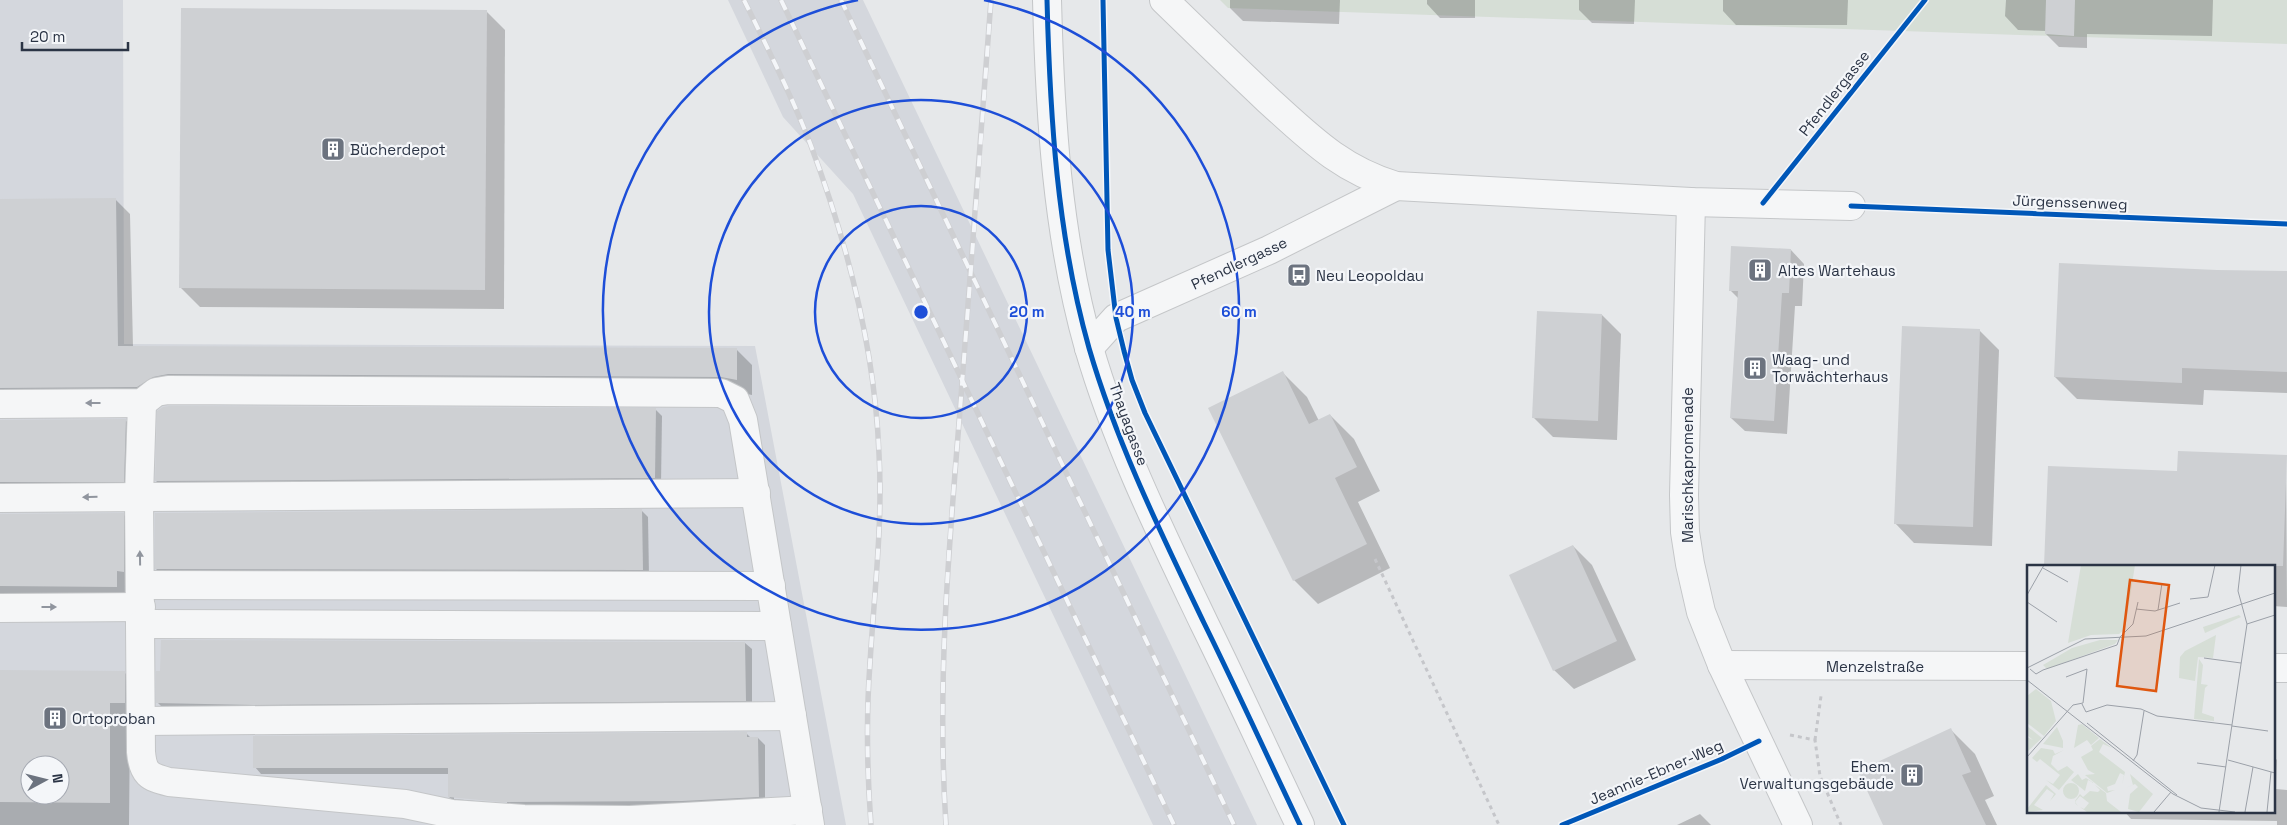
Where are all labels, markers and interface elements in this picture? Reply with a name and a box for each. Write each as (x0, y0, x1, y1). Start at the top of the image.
scale bar (22, 20, 129, 52)
text: 20 m (30, 27, 65, 46)
street label: Pfendlergasse (1795, 46, 1874, 140)
building icon: Bücherdepot (320, 136, 346, 162)
place label: Bücherdepot (350, 140, 446, 159)
street label: Jürgenssenweg (2012, 190, 2128, 214)
street label: Pfendlergasse (1188, 232, 1290, 294)
building icon: Altes Wartehaus (1747, 257, 1773, 283)
place label: Altes Wartehaus (1778, 261, 1896, 280)
bus stop icon: Neu Leopoldau (1286, 262, 1312, 288)
place label: Neu Leopoldau (1316, 266, 1424, 285)
text: 20 m (1009, 302, 1045, 321)
text: 40 m (1115, 302, 1151, 321)
text: 60 m (1221, 302, 1257, 321)
centre of rings (912, 303, 930, 321)
place label: Waag- und Torwächterhaus (1772, 350, 1888, 386)
building icon: Waag- und Torwächterhaus (1742, 355, 1768, 381)
street label: Thayagasse (1105, 380, 1153, 468)
street label: Marischkapromenade (1678, 387, 1697, 543)
one-way arrow (85, 399, 101, 407)
one-way arrow (82, 493, 98, 501)
one-way arrow (136, 550, 144, 566)
inset map (2027, 565, 2274, 812)
one-way arrow (41, 603, 57, 611)
street label: Menzelstraße (1826, 657, 1924, 676)
building icon: Ortoproban (42, 705, 68, 731)
place label: Ortoproban (72, 709, 155, 728)
street label: Jeannie-Ebner-Weg (1586, 735, 1726, 809)
north arrow (20, 755, 70, 805)
place label: Ehem. Verwaltungsgebäude (1739, 757, 1894, 793)
building icon: Ehem. Verwaltungsgebäude (1899, 762, 1925, 788)
text: N (48, 773, 67, 784)

